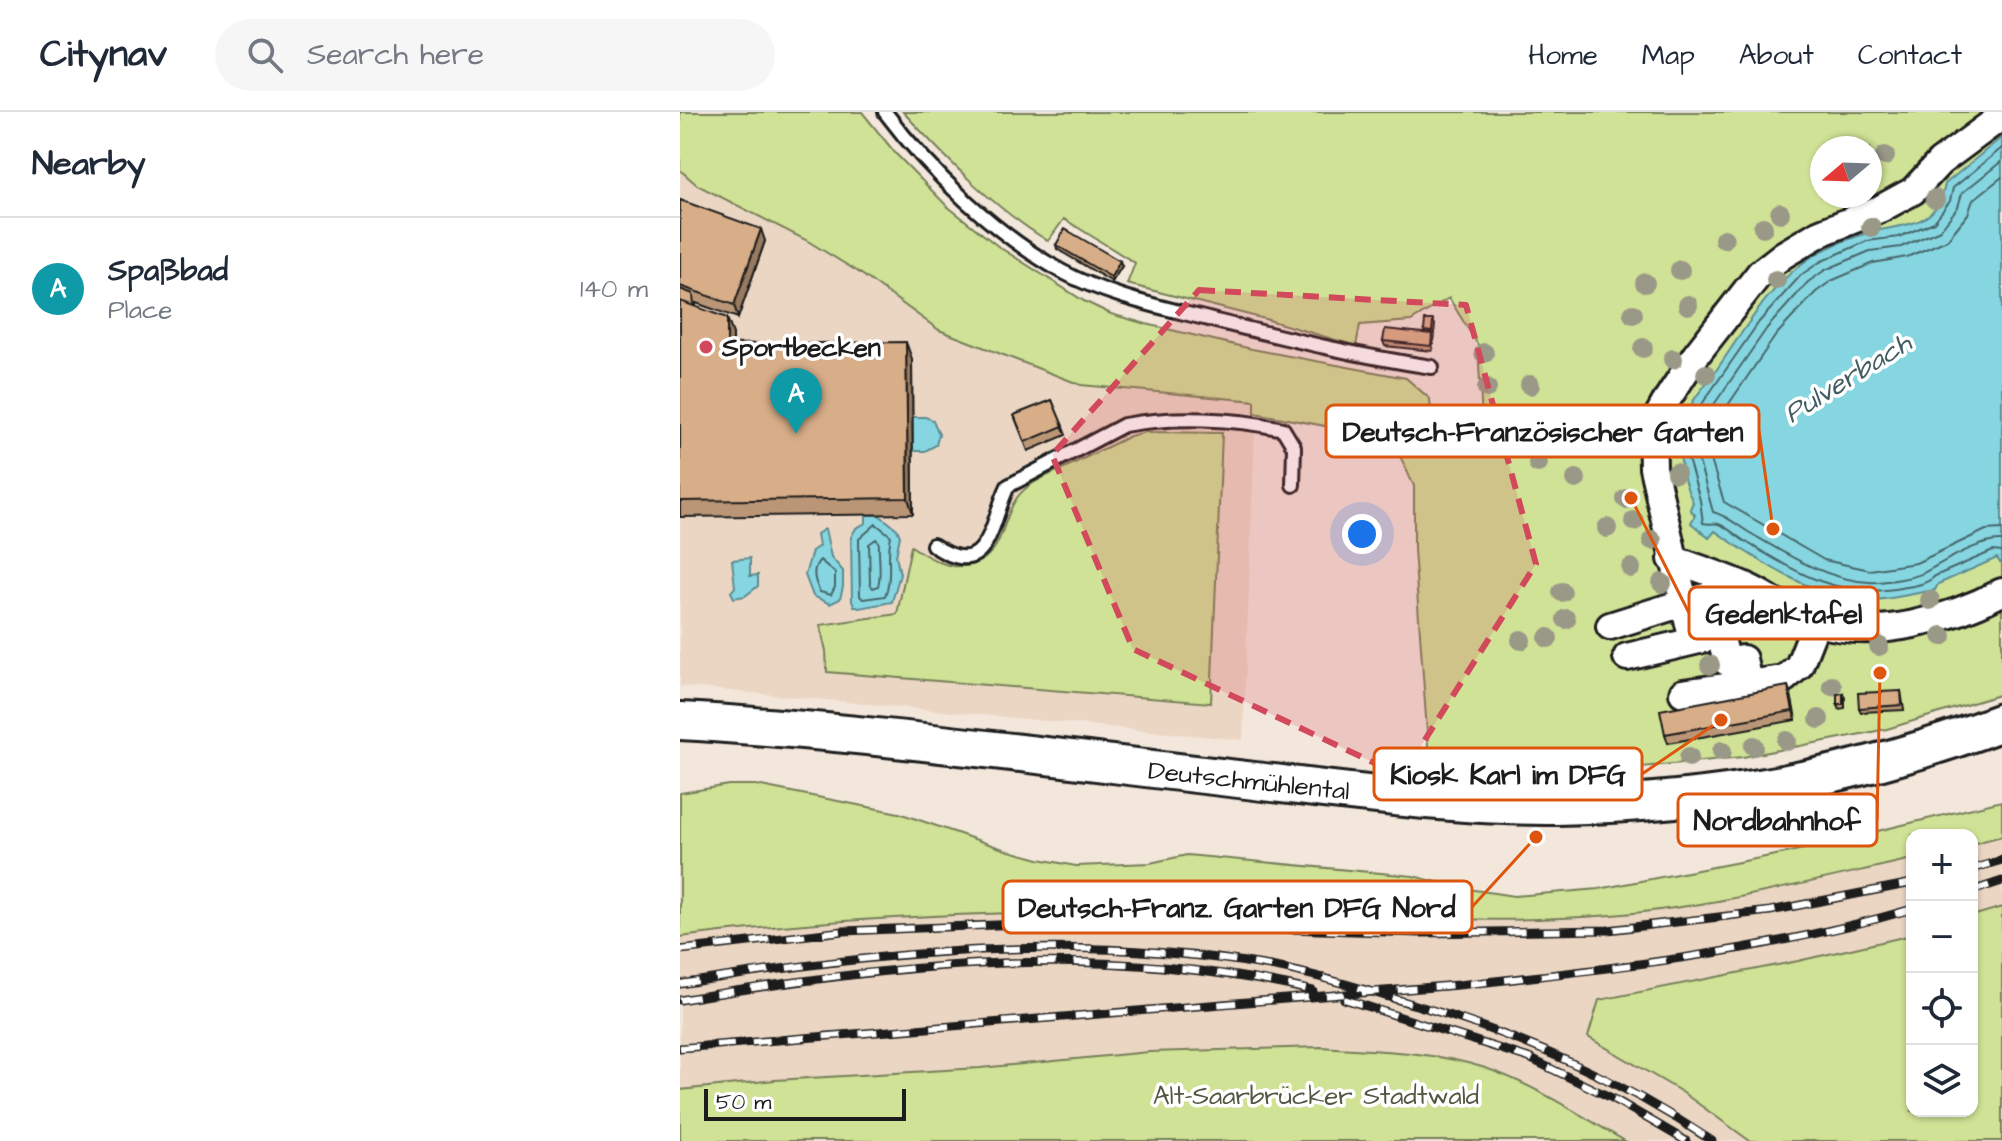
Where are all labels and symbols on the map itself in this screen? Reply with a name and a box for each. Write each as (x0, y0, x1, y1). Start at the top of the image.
north arrow (1810, 136, 1882, 208)
water label: Pulverbach (1777, 323, 1920, 433)
place label: Sportbecken (721, 330, 881, 366)
marker: Sportbecken (697, 338, 715, 356)
pin: A (770, 368, 822, 434)
callout: Deutsch-Französischer Garten (1326, 405, 1759, 457)
text: Deutsch-Französischer Garten (1342, 413, 1744, 452)
your location (1342, 514, 1382, 554)
callout: Gedenktafel (1689, 587, 1878, 639)
text: Gedenktafel (1706, 595, 1862, 634)
callout: Kiosk Karl im DFG (1374, 748, 1642, 800)
street label: Deutschmühlental (1146, 753, 1351, 809)
text: Kiosk Karl im DFG (1390, 756, 1627, 795)
callout: Nordbahnhof (1678, 794, 1877, 846)
text: Nordbahnhof (1693, 802, 1862, 841)
callout: Deutsch-Franz. Garten DFG Nord (1003, 881, 1472, 933)
text: Deutsch-Franz. Garten DFG Nord (1018, 889, 1456, 928)
park label: Alt-Saarbrücker Stadtwald (1153, 1078, 1479, 1114)
scale bar (704, 1085, 906, 1121)

